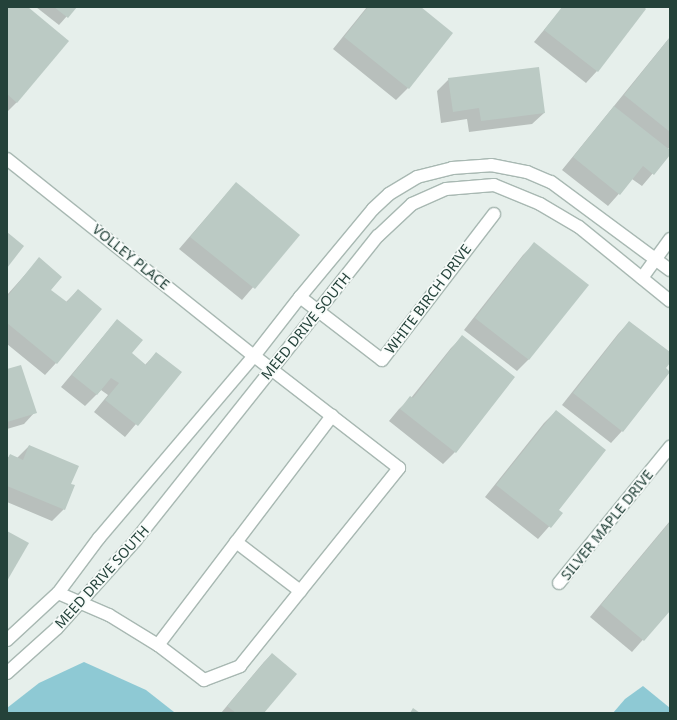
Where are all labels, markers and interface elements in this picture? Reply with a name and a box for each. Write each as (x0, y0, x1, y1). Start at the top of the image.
street label: VOLLEY PLACE (89, 221, 173, 293)
street label: WHITE BIRCH DRIVE (381, 241, 475, 357)
street label: MEED DRIVE SOUTH (258, 269, 354, 383)
street label: SILVER MAPLE DRIVE (557, 467, 657, 583)
street label: MEED DRIVE SOUTH (51, 522, 153, 632)

